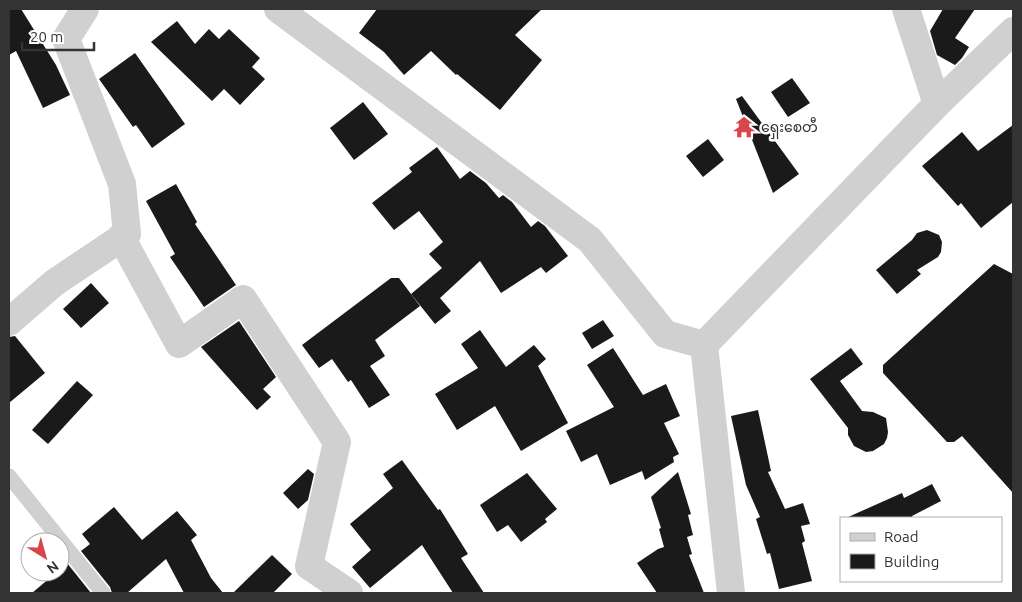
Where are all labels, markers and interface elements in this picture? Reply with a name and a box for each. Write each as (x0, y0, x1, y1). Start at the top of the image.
scale bar (22, 20, 95, 52)
text: 20 m (30, 28, 63, 45)
temple icon: ရှေးစေတီ (731, 114, 757, 140)
place label: ရှေးစေတီ (761, 117, 818, 139)
legend (840, 517, 1002, 582)
text: Road (884, 528, 919, 545)
north arrow (20, 532, 70, 582)
text: Building (884, 553, 939, 570)
text: N (44, 558, 62, 577)

